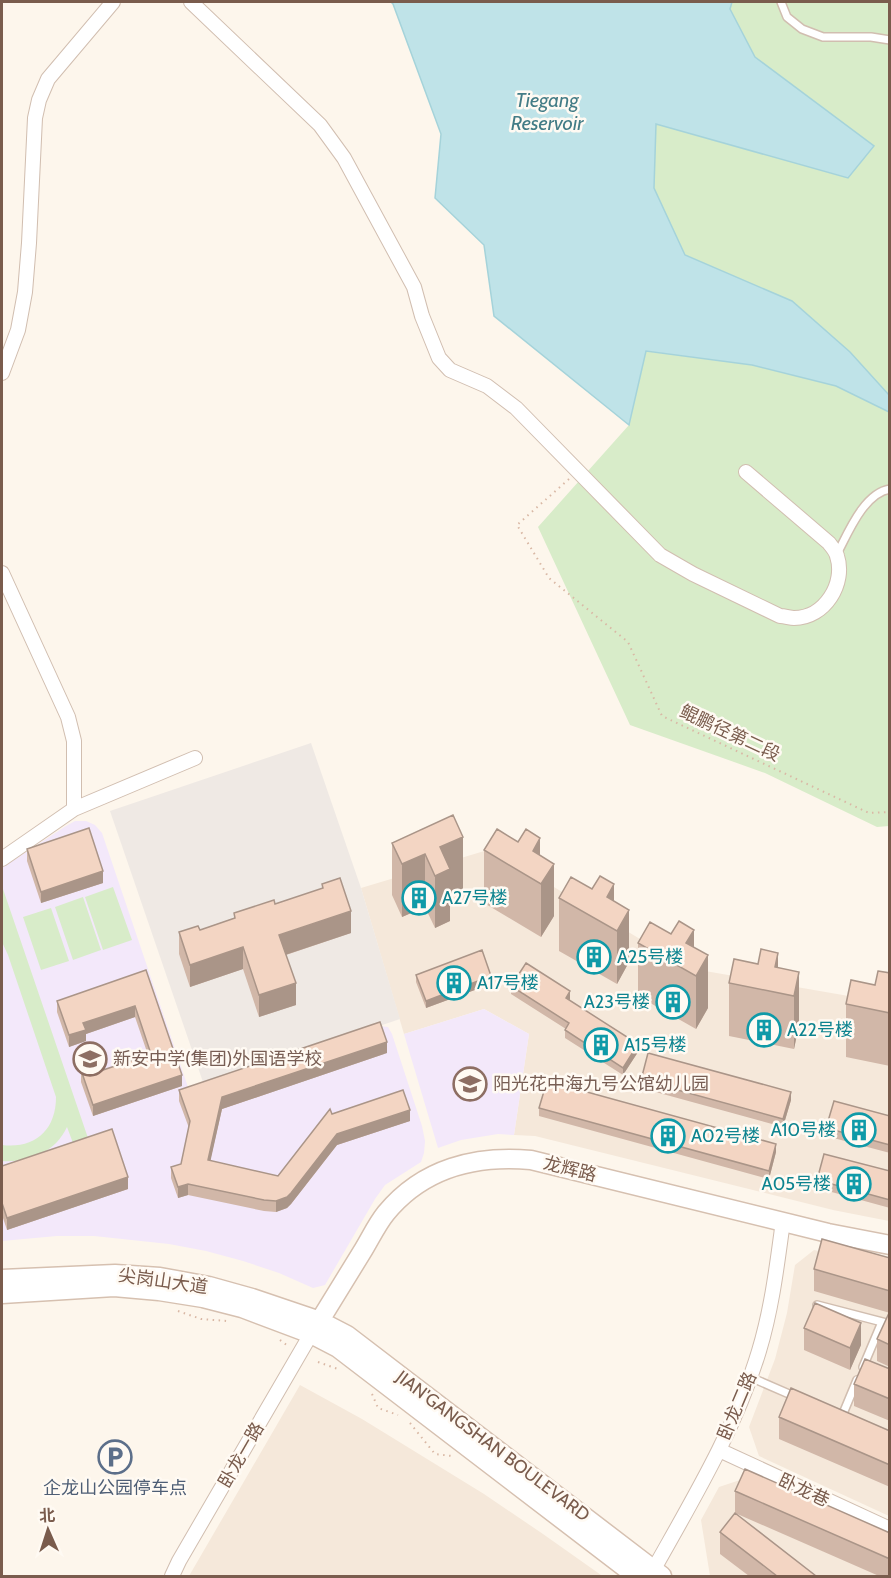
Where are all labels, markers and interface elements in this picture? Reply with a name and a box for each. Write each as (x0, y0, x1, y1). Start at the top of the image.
water label: Tiegang Reservoir (511, 88, 584, 135)
street label: 鲲鹏径第二段 (676, 700, 784, 766)
building icon: A27号楼 (401, 880, 437, 916)
place label: A27号楼 (442, 887, 508, 909)
building icon: A25号楼 (576, 939, 612, 975)
place label: A25号楼 (617, 946, 683, 968)
building icon: A17号楼 (436, 965, 472, 1001)
place label: A17号楼 (477, 972, 539, 994)
building icon: A23号楼 (655, 984, 691, 1020)
place label: A23号楼 (584, 991, 650, 1013)
building icon: A22号楼 (746, 1012, 782, 1048)
place label: A22号楼 (787, 1019, 853, 1041)
building icon: A15号楼 (583, 1027, 619, 1063)
place label: A15号楼 (624, 1034, 686, 1056)
school or university icon: 新安中学(集团)外国语学校 (72, 1041, 108, 1077)
place label: 新安中学(集团)外国语学校 (113, 1048, 322, 1070)
school or university icon: 阳光花中海九号公馆幼儿园 (452, 1066, 488, 1102)
place label: 阳光花中海九号公馆幼儿园 (493, 1073, 709, 1095)
building icon: A10号楼 (841, 1112, 877, 1148)
building icon: A02号楼 (650, 1118, 686, 1154)
place label: A10号楼 (771, 1119, 836, 1141)
place label: A02号楼 (691, 1125, 760, 1147)
street label: 龙辉路 (541, 1152, 599, 1186)
building icon: A05号楼 (836, 1166, 872, 1202)
place label: A05号楼 (762, 1173, 831, 1195)
street label: 尖岗山大道 (117, 1264, 209, 1298)
street label: JIAN'GANGSHAN BOULEVARD (391, 1365, 594, 1526)
street label: 卧龙二路 (713, 1369, 761, 1443)
street label: 卧龙一路 (213, 1418, 269, 1492)
parking icon: 企龙山公园停车点 (97, 1439, 133, 1475)
street label: 卧龙巷 (775, 1469, 833, 1511)
place label: 企龙山公园停车点 (43, 1477, 187, 1499)
north arrow (18, 1500, 78, 1560)
text: 北 (39, 1506, 56, 1525)

